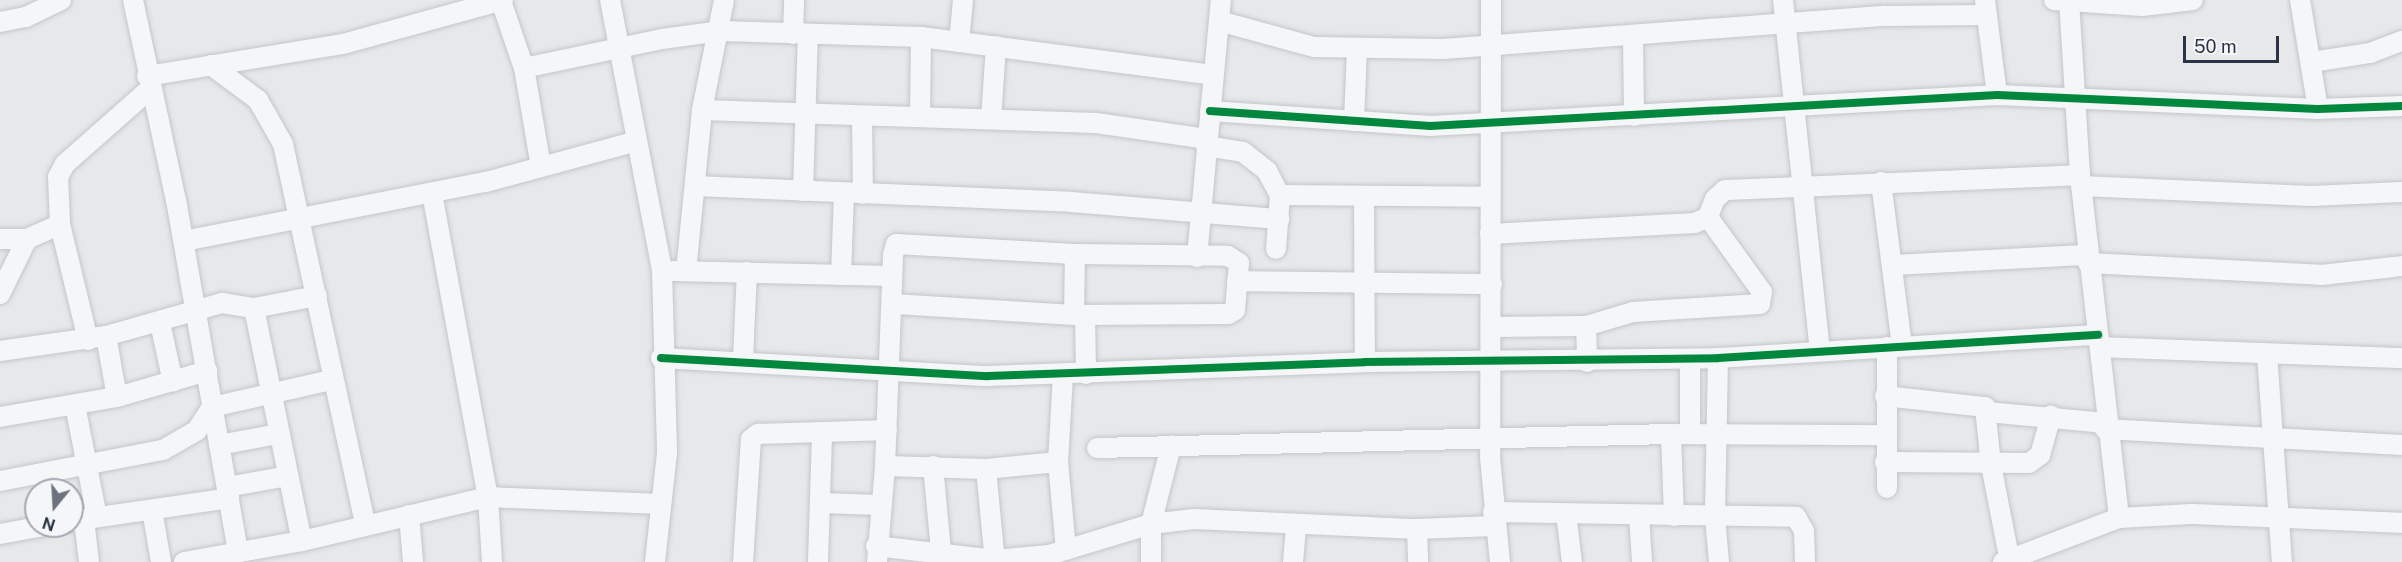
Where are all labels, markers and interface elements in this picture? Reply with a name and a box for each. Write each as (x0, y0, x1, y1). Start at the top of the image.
scale bar (2186, 24, 2282, 62)
text: 50 m (2194, 36, 2237, 57)
north arrow (24, 478, 84, 538)
text: N (40, 513, 58, 535)

